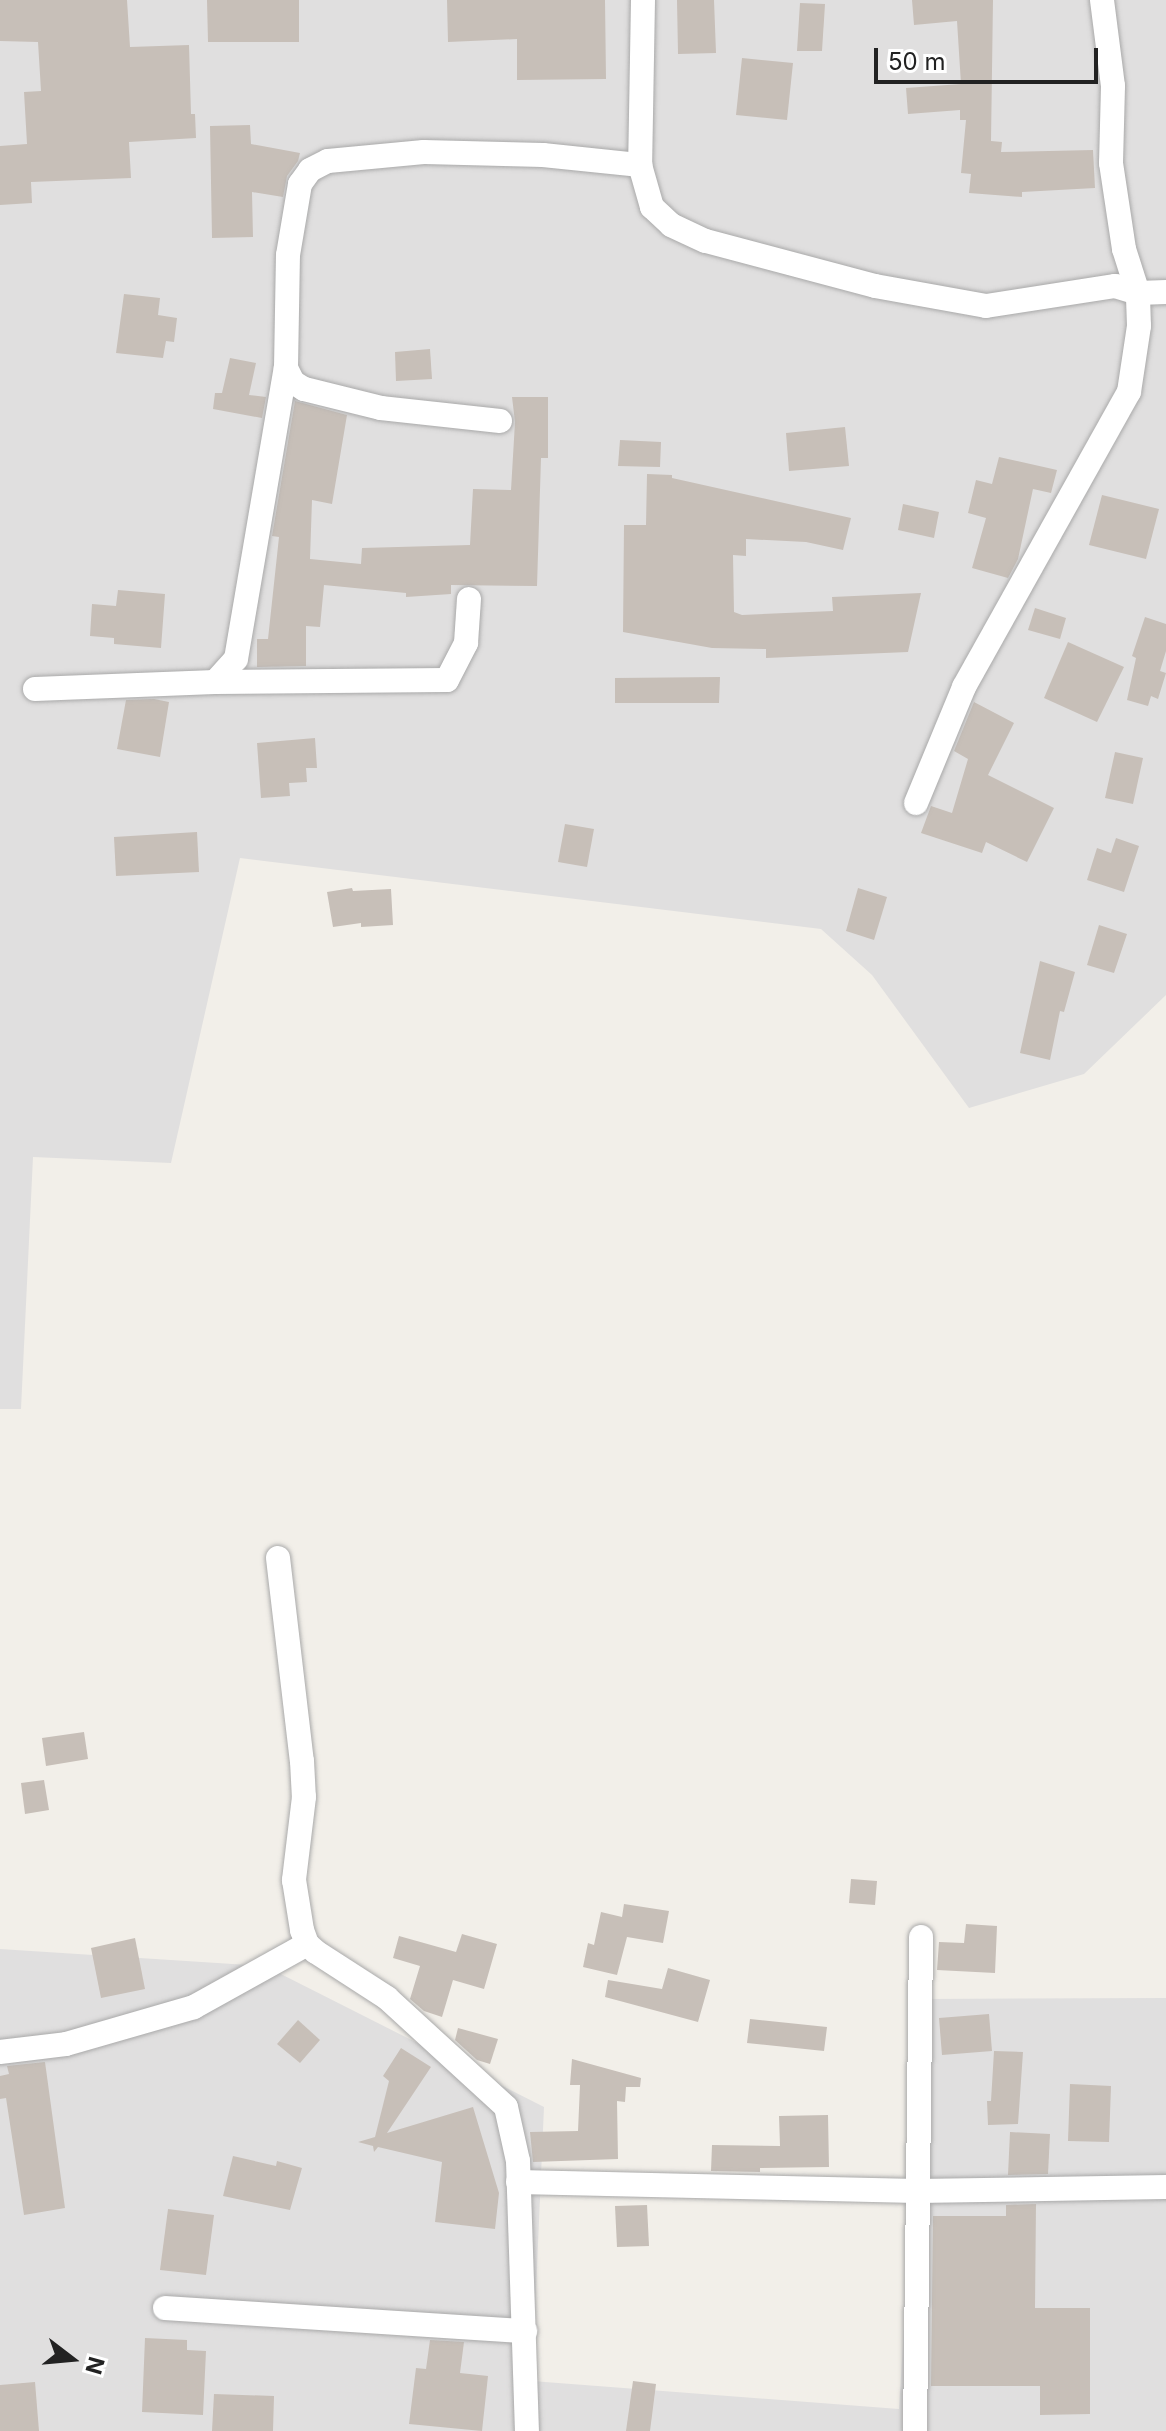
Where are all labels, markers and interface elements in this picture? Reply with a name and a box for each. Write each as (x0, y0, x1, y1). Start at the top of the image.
scale bar (878, 32, 1102, 82)
text: 50 m (888, 47, 946, 76)
north arrow (32, 2319, 112, 2399)
text: N (80, 2354, 110, 2377)

